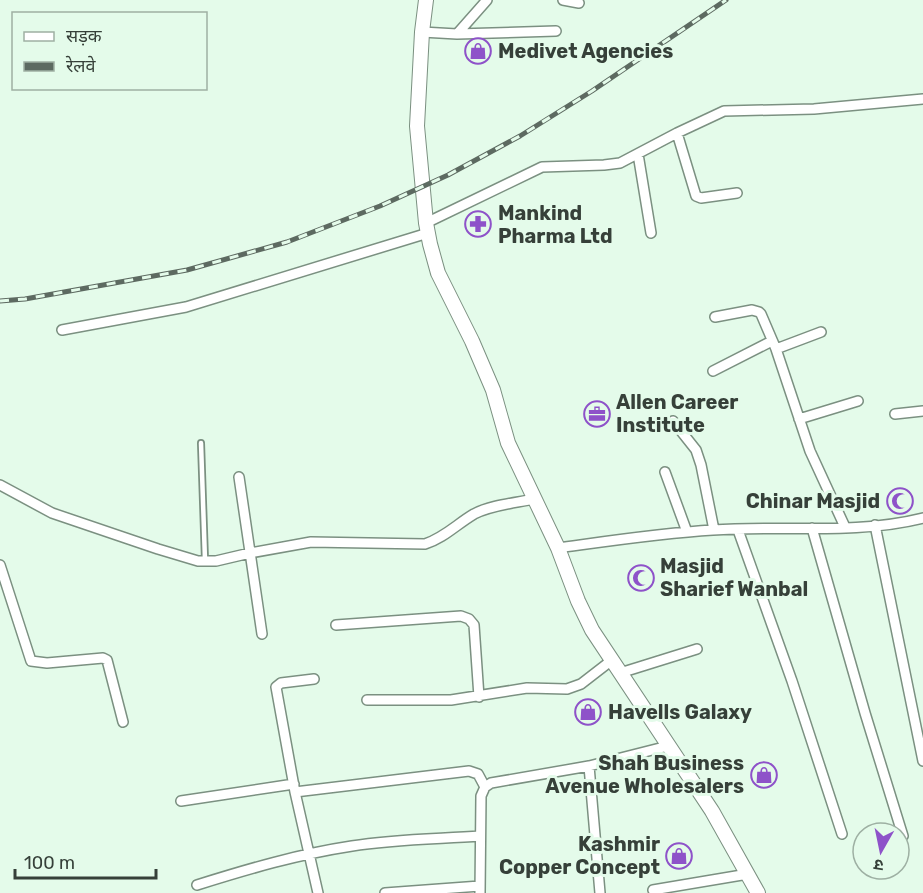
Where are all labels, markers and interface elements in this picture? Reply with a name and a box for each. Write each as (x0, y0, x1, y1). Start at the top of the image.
legend (12, 12, 207, 90)
text: सड़क (66, 25, 103, 47)
shop icon: Medivet Agencies (463, 36, 493, 66)
place label: Medivet Agencies (498, 39, 673, 63)
text: रेलवे (65, 55, 97, 77)
place label: Mankind Pharma Ltd (498, 201, 613, 248)
pharmacy icon: Mankind Pharma Ltd (463, 209, 493, 239)
place label: Allen Career Institute (616, 390, 738, 437)
office icon: Allen Career Institute (582, 399, 612, 429)
mosque icon: Chinar Masjid (885, 486, 915, 516)
place label: Chinar Masjid (746, 489, 880, 513)
place label: Masjid Sharief Wanbal (660, 554, 808, 601)
mosque icon: Masjid Sharief Wanbal (626, 563, 656, 593)
shop icon: Havells Galaxy (573, 697, 603, 727)
place label: Havells Galaxy (608, 700, 752, 724)
place label: Shah Business Avenue Wholesalers (545, 751, 744, 798)
shop icon: Shah Business Avenue Wholesalers (749, 760, 779, 790)
north arrow (851, 821, 911, 881)
place label: Kashmir Copper Concept (499, 832, 660, 879)
shop icon: Kashmir Copper Concept (664, 841, 694, 871)
scale bar (15, 842, 156, 880)
text: 100 m (24, 852, 75, 874)
text: उ (872, 855, 885, 875)

